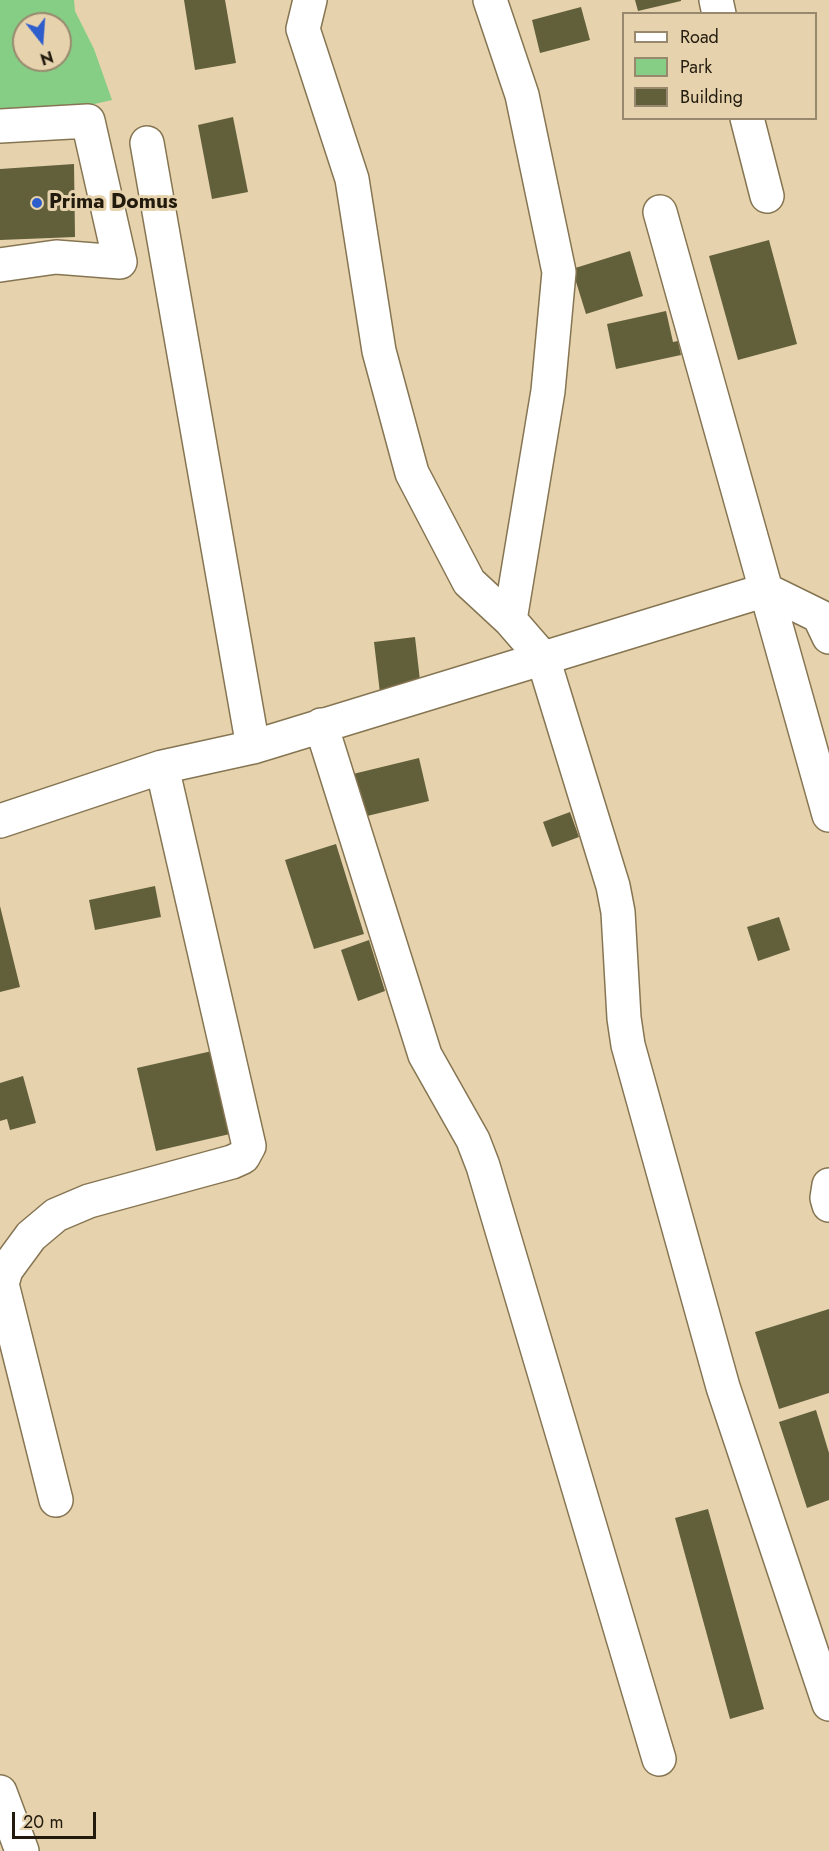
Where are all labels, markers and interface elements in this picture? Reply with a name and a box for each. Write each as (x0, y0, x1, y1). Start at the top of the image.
north arrow (12, 12, 72, 72)
legend (622, 12, 817, 120)
text: Road (680, 24, 719, 50)
text: N (37, 45, 56, 71)
text: Park (680, 54, 712, 80)
text: Building (680, 84, 743, 110)
place label: Prima Domus (49, 190, 178, 216)
marker: Prima Domus (30, 196, 44, 210)
scale bar (15, 1800, 99, 1838)
text: 20 m (23, 1809, 63, 1835)

